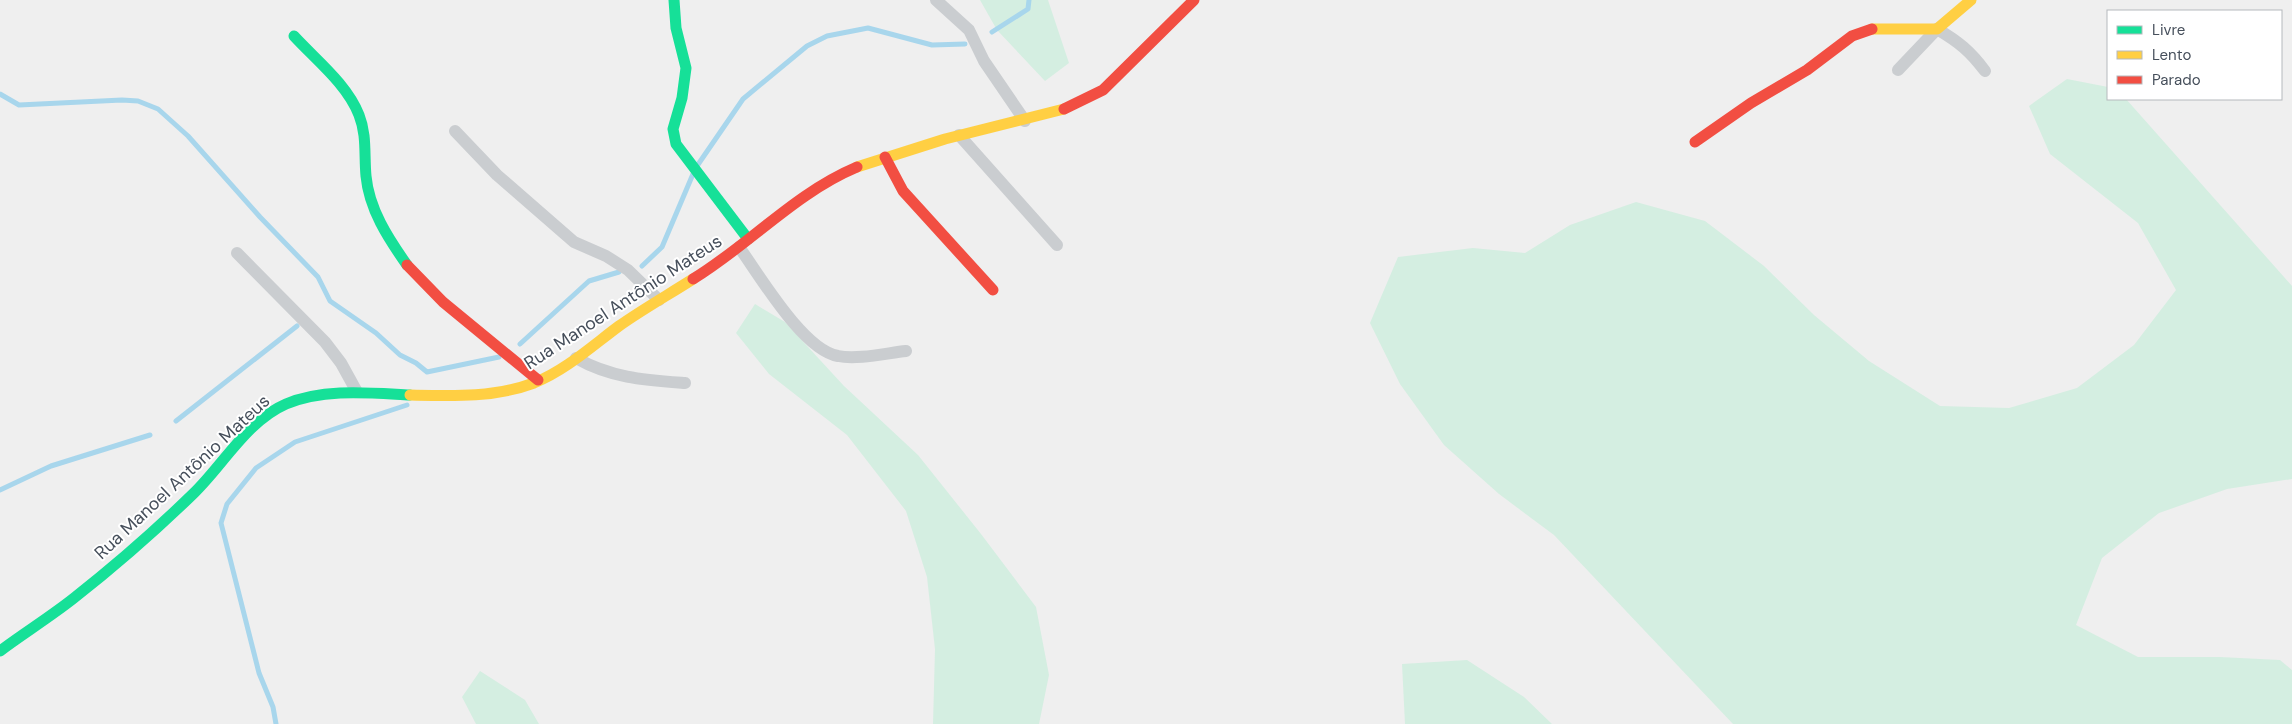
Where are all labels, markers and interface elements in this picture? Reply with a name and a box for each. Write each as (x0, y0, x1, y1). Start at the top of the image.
legend (2107, 10, 2282, 100)
text: Livre (2152, 20, 2185, 40)
text: Lento (2152, 45, 2191, 65)
text: Parado (2152, 70, 2201, 90)
street label: Rua Manoel Antônio Mateus (519, 229, 727, 375)
street label: Rua Manoel Antônio Mateus (89, 389, 275, 565)

